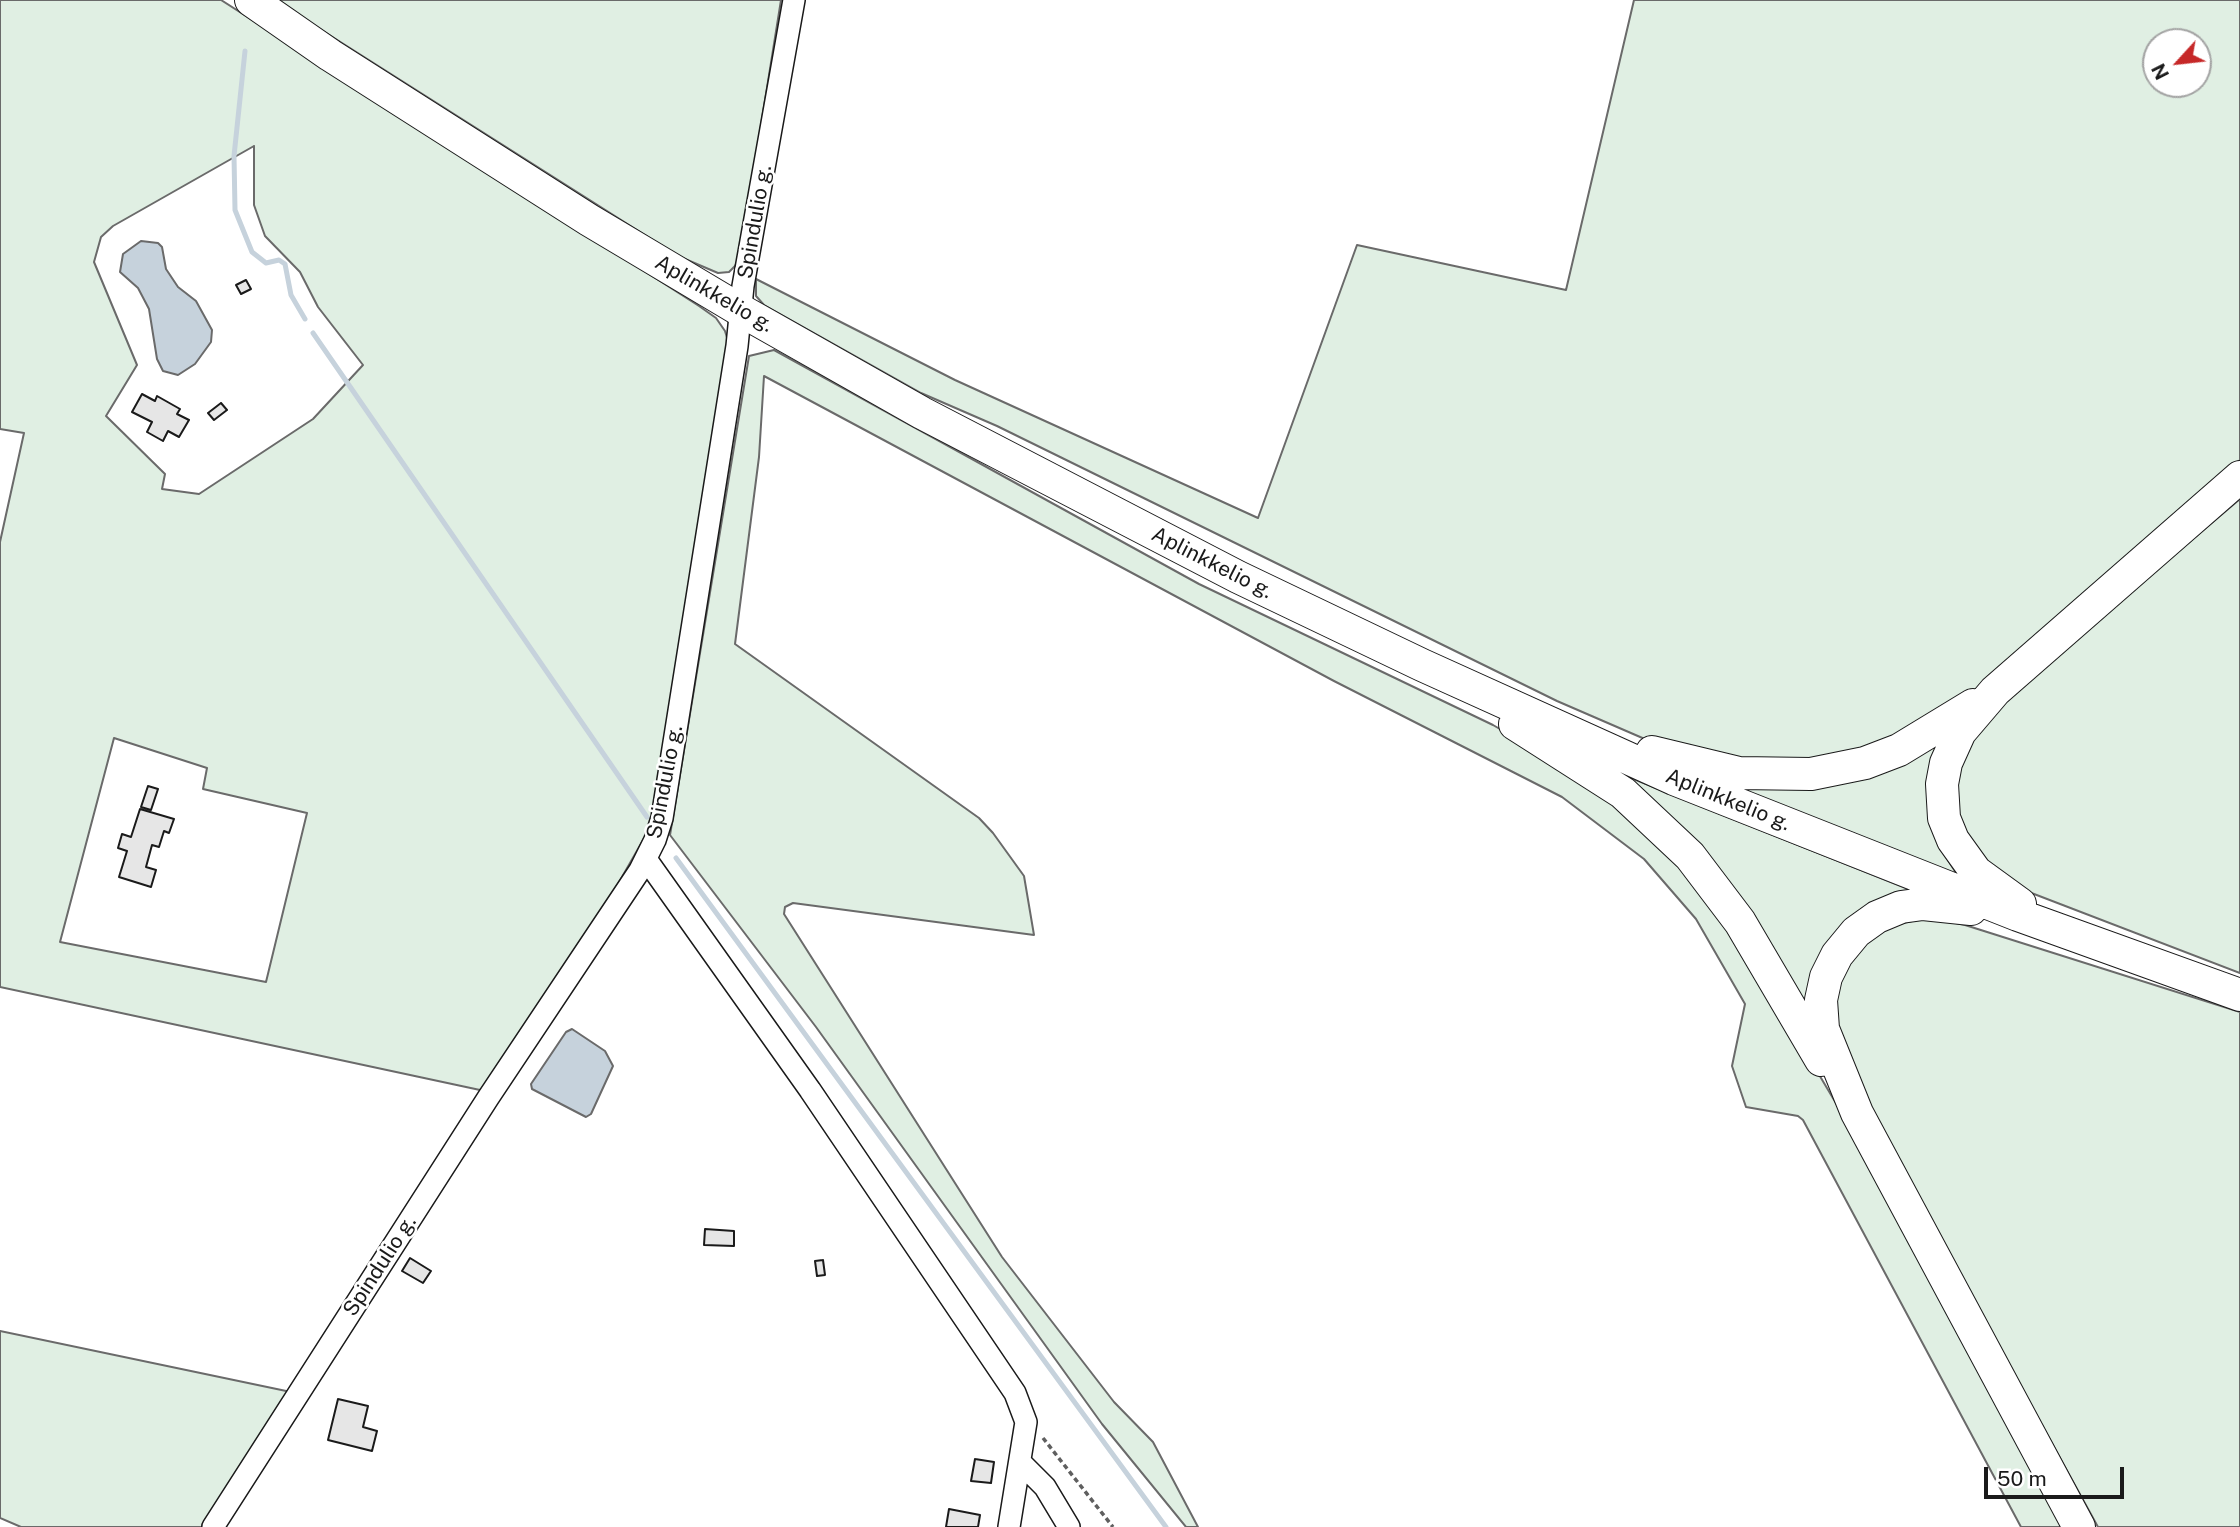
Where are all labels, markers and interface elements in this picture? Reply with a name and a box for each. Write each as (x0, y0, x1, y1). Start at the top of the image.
north arrow (2142, 28, 2212, 98)
text: N (2147, 60, 2173, 83)
street label: Spindulio g. (733, 163, 777, 281)
street label: Aplinkkelio g. (650, 250, 778, 338)
street label: Aplinkkelio g. (1147, 522, 1277, 604)
street label: Spindulio g. (642, 723, 688, 841)
street label: Aplinkkelio g. (1662, 764, 1794, 836)
street label: Spindulio g. (338, 1211, 422, 1321)
scale bar (1988, 1454, 2128, 1498)
text: 50 m (1997, 1466, 2047, 1491)

